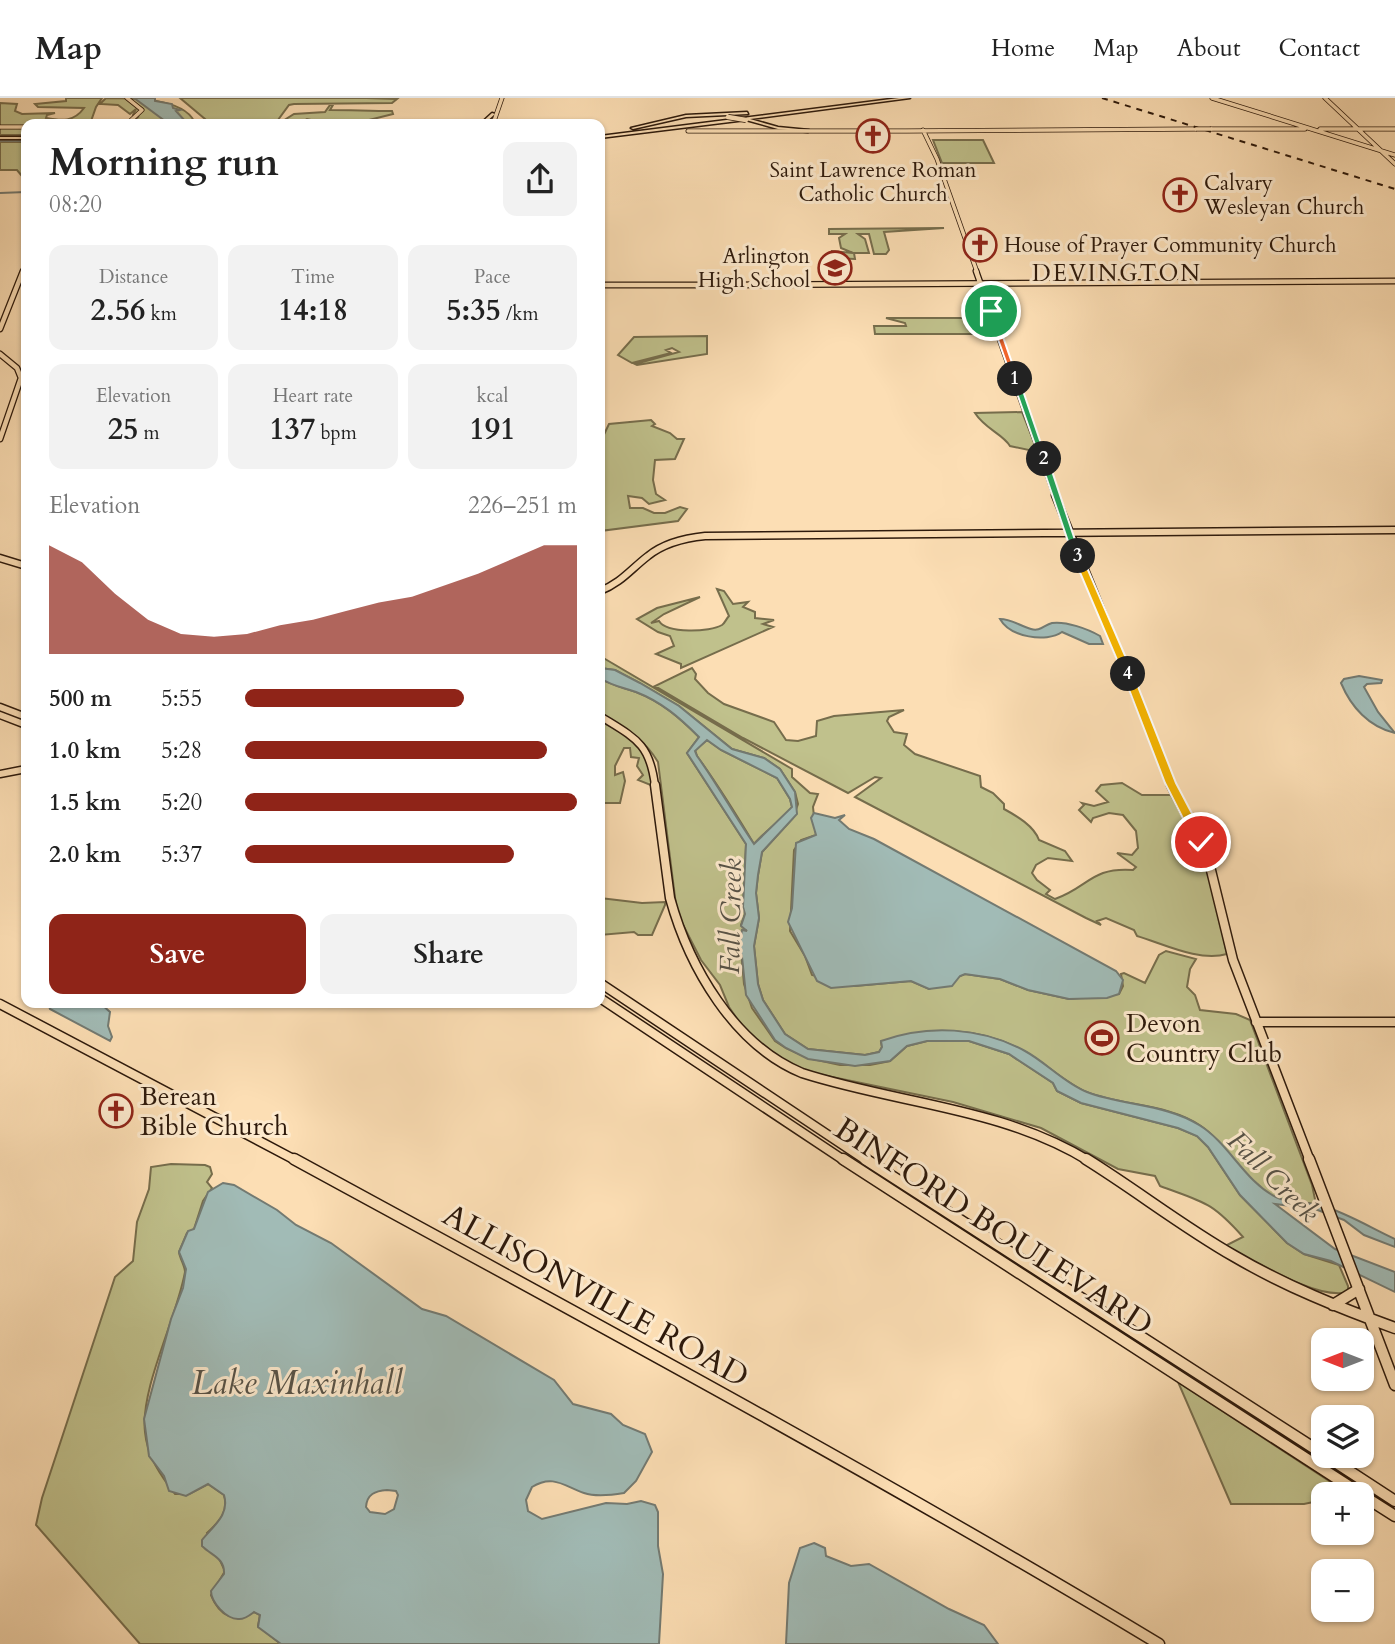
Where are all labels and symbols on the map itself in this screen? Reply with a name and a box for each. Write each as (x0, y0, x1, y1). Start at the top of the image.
church icon: Saint Lawrence Roman Catholic Church (854, 117, 892, 155)
place label: Saint Lawrence Roman Catholic Church (770, 156, 977, 209)
place label: Calvary Wesleyan Church (1203, 169, 1365, 222)
church icon: Calvary Wesleyan Church (1161, 176, 1199, 214)
church icon: House of Prayer Community Church (961, 226, 999, 264)
place label: House of Prayer Community Church (1004, 231, 1337, 260)
place label: Arlington High School (698, 242, 810, 295)
school or university icon: Arlington High School (816, 249, 854, 287)
district label: DEVINGTON (1032, 258, 1202, 289)
pin (961, 281, 1021, 341)
pin: 1 (998, 362, 1032, 396)
pin: 2 (1026, 442, 1062, 476)
pin: 3 (1060, 538, 1096, 574)
pin: 4 (1110, 656, 1146, 692)
pin (1171, 812, 1231, 872)
water label: Fall Creek (711, 858, 751, 974)
place label: Devon Country Club (1126, 1006, 1282, 1071)
sports icon: Devon Country Club (1083, 1019, 1121, 1057)
place label: Berean Bible Church (140, 1079, 288, 1144)
church icon: Berean Bible Church (97, 1092, 135, 1130)
street label: BINFORD BOULEVARD (826, 1107, 1161, 1347)
water label: Fall Creek (1219, 1122, 1328, 1231)
street label: ALLISONVILLE ROAD (435, 1193, 756, 1398)
north arrow (1311, 1328, 1374, 1391)
water label: Lake Maxinhall (192, 1361, 403, 1406)

